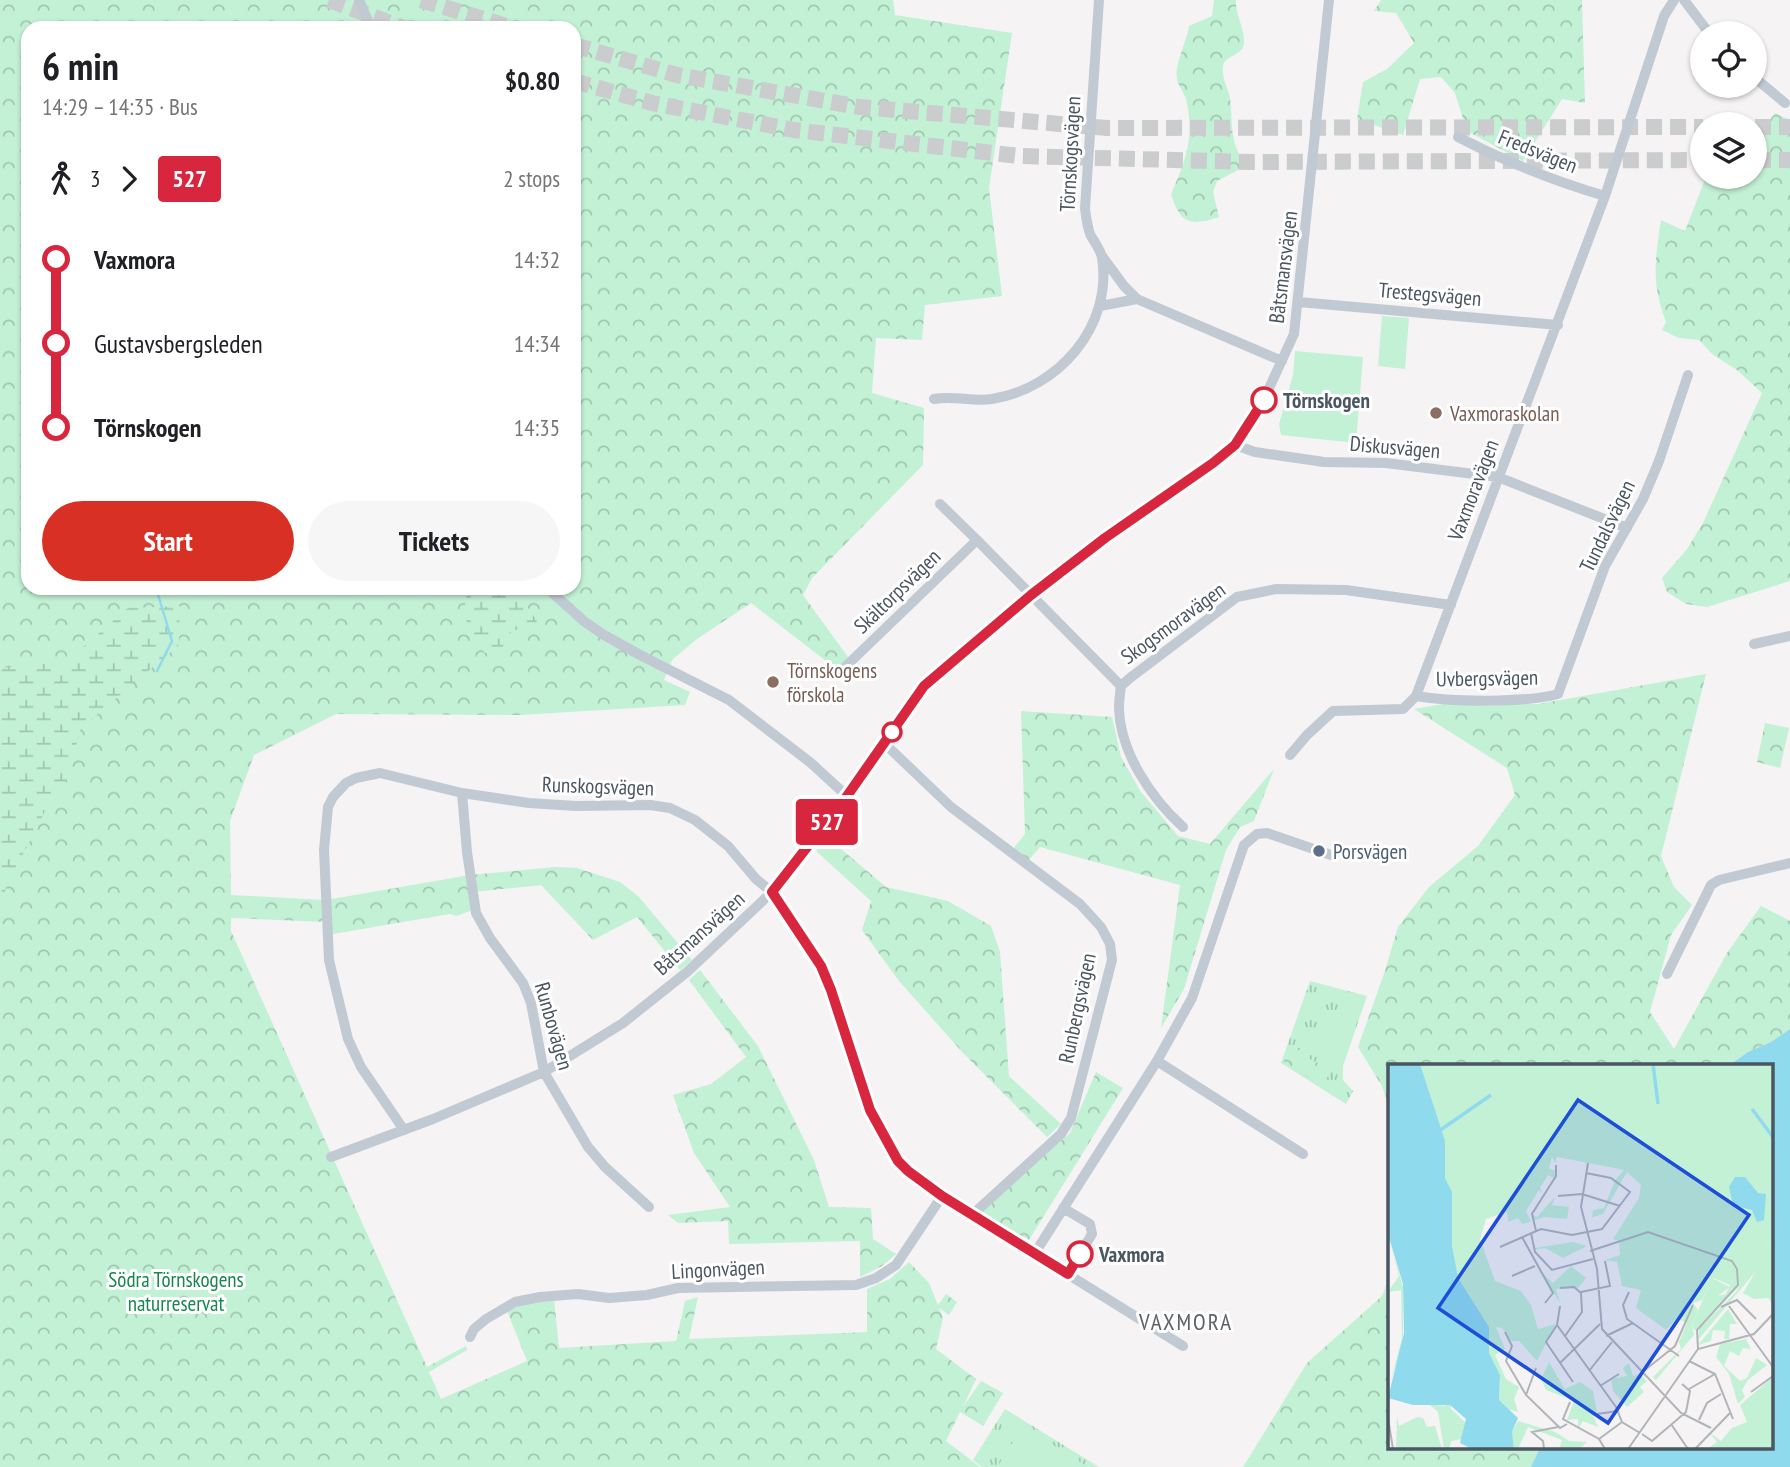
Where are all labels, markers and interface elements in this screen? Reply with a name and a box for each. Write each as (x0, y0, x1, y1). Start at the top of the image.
map controls (1690, 21, 1767, 189)
button: locate (1690, 21, 1767, 98)
text: 6 min (42, 41, 119, 90)
text: $0.80 (505, 64, 560, 97)
text: 14:29 – 14:35 · Bus (42, 92, 198, 121)
street label: Törnskogsvägen (1053, 96, 1087, 212)
button: layers (1690, 112, 1767, 189)
street label: Fredsvägen (1495, 123, 1581, 179)
icon: walk (42, 160, 80, 198)
icon: forward (110, 160, 148, 198)
text: 527 (172, 163, 207, 194)
text: 3 (90, 164, 100, 193)
text: 2 stops (503, 164, 560, 193)
street label: Båtsmansvägen (1263, 209, 1303, 325)
text: Vaxmora (94, 243, 175, 276)
text: 14:32 (514, 245, 560, 274)
street label: Trestegsvägen (1378, 276, 1482, 312)
text: Gustavsbergsleden (94, 327, 263, 360)
text: 14:34 (514, 329, 560, 358)
marker: Törnskogen (1251, 387, 1277, 413)
place label: Törnskogen (1283, 387, 1370, 414)
place label: Vaxmoraskolan (1449, 400, 1559, 427)
marker: Vaxmoraskolan (1428, 405, 1444, 421)
text: Törnskogen (94, 411, 202, 444)
text: 14:35 (514, 413, 560, 442)
street label: Diskusvägen (1349, 430, 1441, 464)
street label: Vaxmoravägen (1441, 436, 1505, 545)
street label: Tundalsvägen (1573, 476, 1641, 576)
button: Start (42, 501, 294, 581)
button: Tickets (308, 501, 560, 581)
street label: Skältorpsvägen (848, 543, 946, 639)
street label: Skogsmoravägen (1115, 576, 1231, 670)
place label: Törnskogens förskola (787, 657, 877, 708)
street label: Uvbergsvägen (1436, 664, 1538, 692)
marker: Törnskogens förskola (765, 674, 781, 690)
unlabelled marker (882, 722, 902, 742)
street label: Runskogsvägen (541, 771, 655, 801)
line badge: 527 (787, 799, 867, 845)
text: 527 (810, 806, 844, 837)
place label: Porsvägen (1333, 838, 1407, 865)
marker: Porsvägen (1311, 843, 1327, 859)
street label: Båtsmansvägen (648, 885, 750, 981)
street label: Runbergsvägen (1052, 951, 1102, 1065)
street label: Runbovägen (529, 979, 579, 1073)
inset map (1388, 1064, 1772, 1450)
marker: Vaxmora (1067, 1241, 1093, 1267)
place label: Vaxmora (1098, 1241, 1165, 1268)
street label: Lingonvägen (671, 1253, 765, 1285)
park label: Södra Törnskogens naturreservat (108, 1266, 244, 1317)
district label: VAXMORA (1138, 1307, 1233, 1336)

